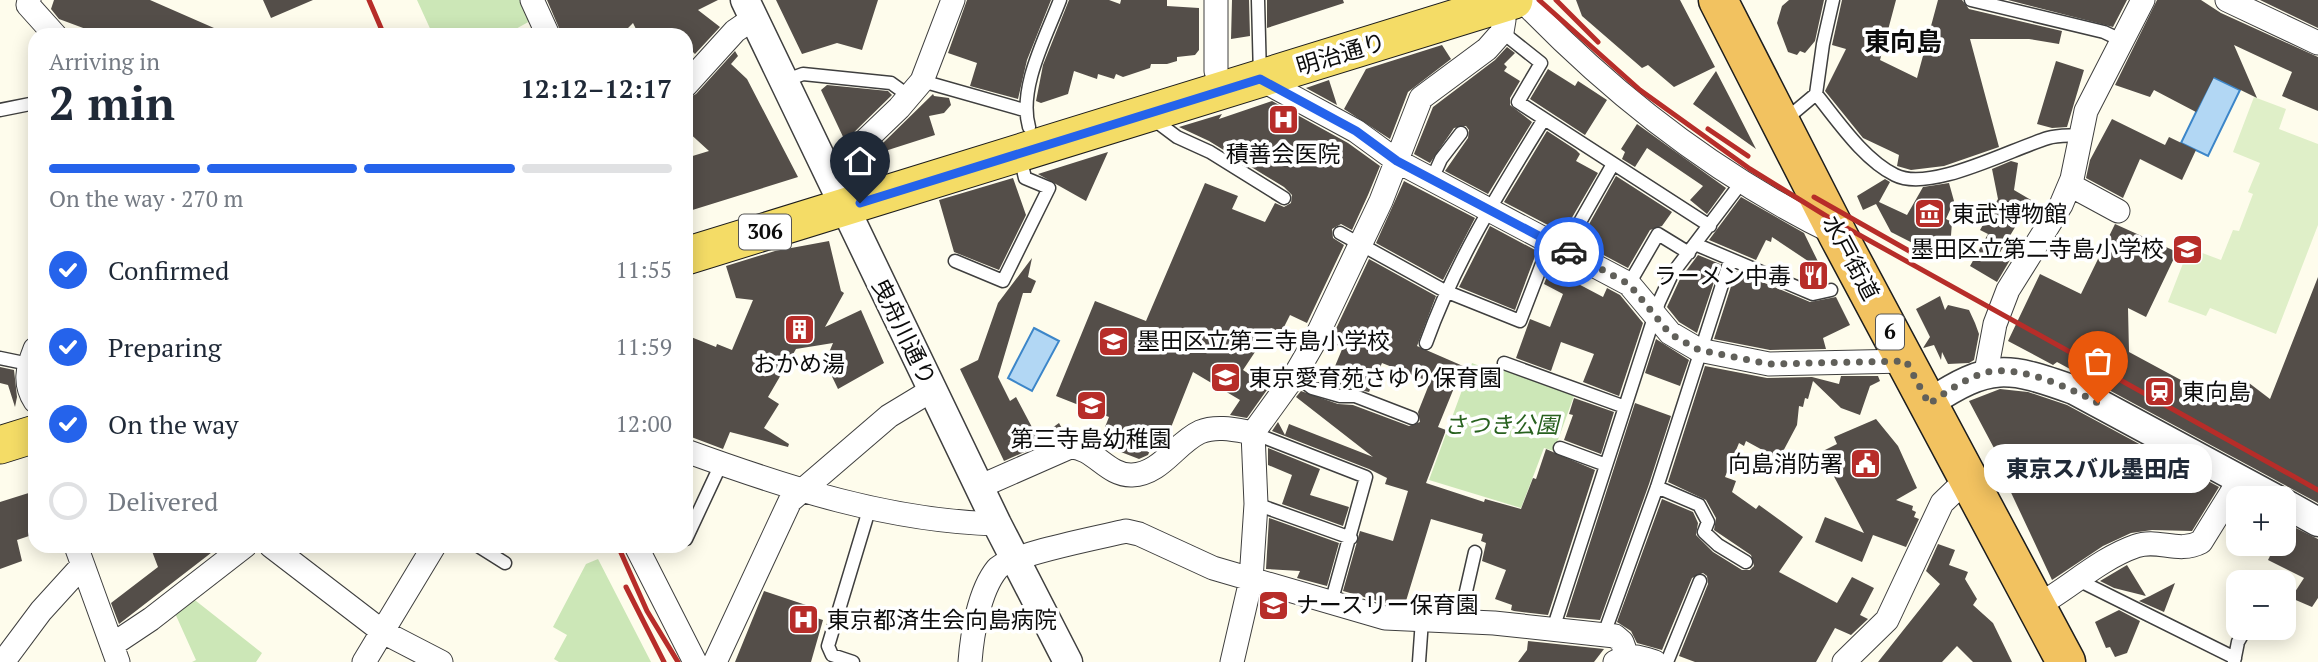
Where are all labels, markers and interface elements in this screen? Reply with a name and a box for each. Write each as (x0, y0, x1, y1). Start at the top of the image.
district label: 東向島 (1864, 24, 1942, 58)
street label: 明治通り (1292, 25, 1389, 82)
text: Arriving in (49, 46, 160, 77)
text: 12:12–12:17 (520, 71, 672, 105)
text: 2 min (49, 72, 175, 133)
hospital icon: 積善会医院 (1266, 103, 1300, 137)
pin (830, 131, 890, 203)
place label: 積善会医院 (1226, 138, 1341, 169)
icon: home (841, 142, 879, 180)
text: On the way · 270 m (49, 183, 243, 214)
museum icon: 東武博物館 (1912, 197, 1946, 231)
place label: 東武博物館 (1952, 198, 2067, 229)
street label: 水戸街道 (1816, 210, 1887, 306)
road number: 306 (739, 215, 791, 250)
courier (1534, 217, 1604, 287)
school or university icon: 墨田区立第二寺島小学校 (2170, 232, 2204, 266)
icon: car (1550, 233, 1588, 271)
place label: 墨田区立第二寺島小学校 (1911, 233, 2164, 264)
icon: check (49, 251, 87, 289)
text: Confirmed (108, 253, 229, 287)
text: 11:55 (615, 254, 672, 285)
restaurant icon: ラーメン中毒 (1797, 259, 1831, 293)
place label: ラーメン中毒 (1654, 260, 1791, 291)
street label: 曳舟川通り (865, 273, 944, 390)
building icon: おかめ湯 (782, 313, 816, 347)
road number: 6 (1876, 314, 1904, 350)
school or university icon: 墨田区立第三寺島小学校 (1097, 324, 1131, 358)
place label: 墨田区立第三寺島小学校 (1137, 325, 1390, 356)
icon: check (49, 328, 87, 366)
text: Preparing (108, 330, 221, 364)
text: 11:59 (615, 331, 672, 362)
pin (2068, 331, 2128, 403)
icon: bag (2079, 342, 2117, 380)
place label: おかめ湯 (753, 348, 845, 379)
school or university icon: 東京愛育苑さゆり保育園 (1209, 361, 1243, 395)
place label: 東京愛育苑さゆり保育園 (1249, 362, 1502, 393)
station icon: 東向島 (2142, 375, 2176, 409)
place label: 東向島 (2182, 376, 2251, 407)
school or university icon: 第三寺島幼稚園 (1074, 388, 1108, 422)
icon: check (49, 405, 87, 443)
text: On the way (108, 407, 239, 441)
text: 12:00 (615, 408, 672, 439)
park label: さつき公園 (1444, 409, 1562, 440)
place label: 第三寺島幼稚園 (1011, 423, 1172, 454)
callout: 東京スバル墨田店 (1984, 445, 2212, 494)
public building icon: 向島消防署 (1849, 447, 1883, 481)
place label: 向島消防署 (1728, 448, 1843, 479)
text: 東京スバル墨田店 (2006, 453, 2190, 484)
text: Delivered (108, 484, 218, 518)
map controls (2226, 486, 2296, 640)
button: + (2226, 486, 2296, 556)
button: − (2226, 570, 2296, 640)
school or university icon: ナースリー保育園 (1256, 588, 1290, 622)
place label: ナースリー保育園 (1296, 589, 1479, 620)
hospital icon: 東京都済生会向島病院 (787, 603, 821, 637)
place label: 東京都済生会向島病院 (827, 604, 1057, 635)

